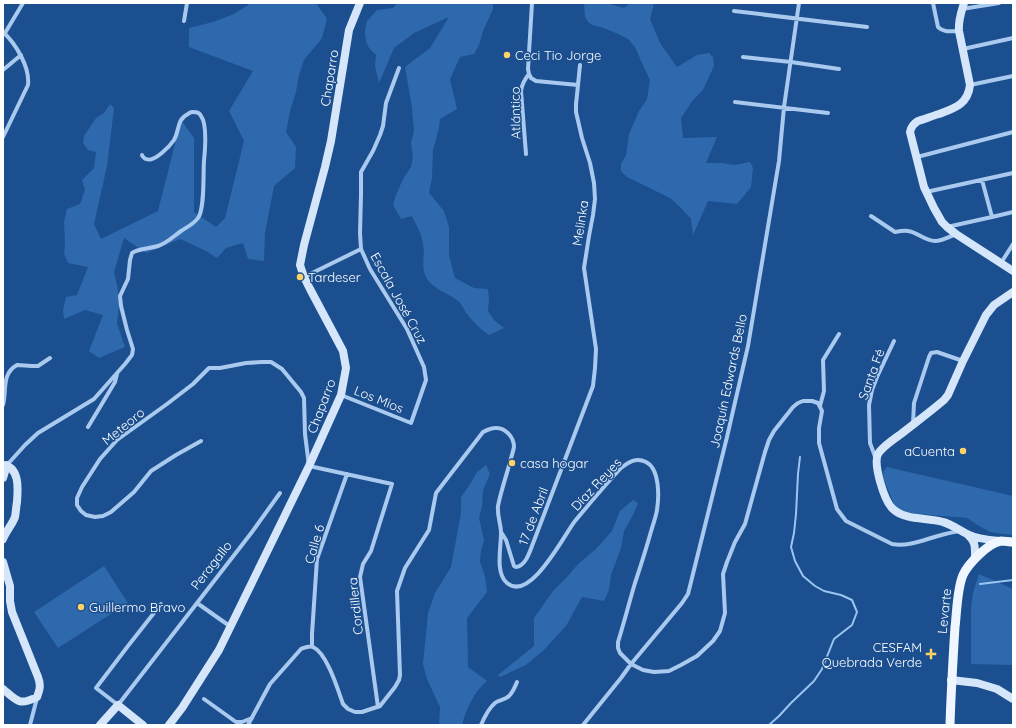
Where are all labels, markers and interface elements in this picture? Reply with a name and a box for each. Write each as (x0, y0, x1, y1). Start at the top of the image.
place label: Ceci Tio Jorge (515, 47, 601, 63)
street label: Chaparro (317, 48, 341, 107)
marker: Ceci Tio Jorge (502, 50, 512, 60)
street label: Atlántico (507, 86, 523, 140)
street label: Melinka (568, 199, 592, 247)
street label: Escala José Cruz (367, 250, 431, 346)
place label: Tardeser (308, 269, 361, 285)
marker: Tardeser (295, 272, 305, 282)
street label: Joaquín Edwards Bello (706, 312, 750, 450)
street label: Santa Fé (854, 346, 888, 402)
street label: Chaparro (303, 376, 339, 436)
street label: Los Mios (352, 382, 406, 416)
street label: Meteoro (98, 404, 148, 448)
place label: aCuenta (904, 443, 955, 459)
marker: aCuenta (958, 446, 968, 456)
street label: Díaz Reyes (567, 454, 625, 514)
place label: casa hogar (520, 455, 588, 471)
marker: casa hogar (507, 458, 517, 468)
street label: 17 de Abril (515, 485, 551, 547)
street label: Calle 6 (301, 523, 327, 565)
street label: Peragallo (187, 537, 235, 593)
street label: Cordillera (344, 576, 366, 636)
street label: Levarte (934, 587, 954, 635)
place label: Guillermo Bravo (89, 599, 186, 615)
marker: Guillermo Bravo (76, 602, 86, 612)
place label: CESFAM Quebrada Verde (822, 639, 922, 670)
marker: CESFAM Quebrada Verde (925, 648, 937, 660)

